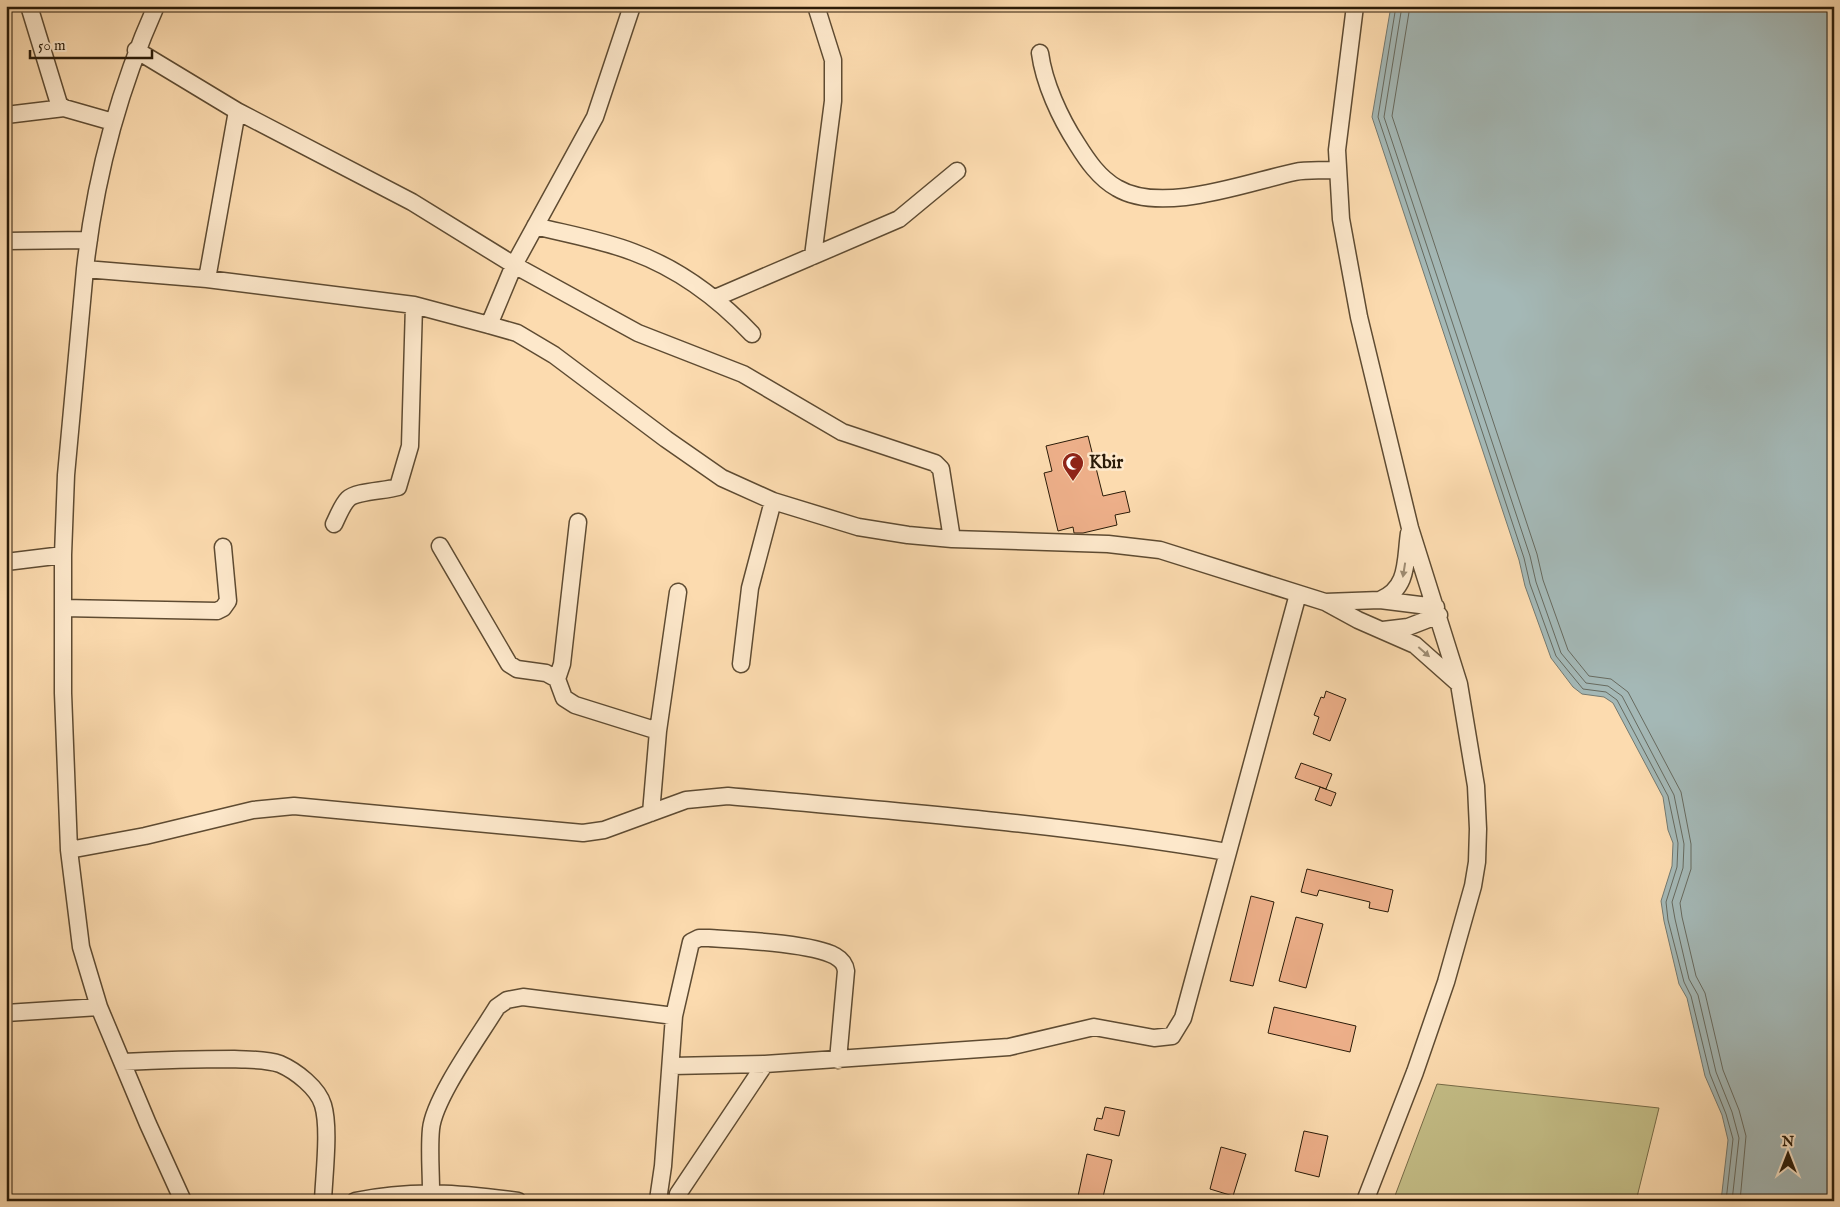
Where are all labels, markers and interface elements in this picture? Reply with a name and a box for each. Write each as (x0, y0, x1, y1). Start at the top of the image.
scale bar (30, 28, 152, 60)
text: 50 m (38, 36, 66, 55)
mosque icon: Kbir (1061, 451, 1085, 482)
place label: Kbir (1089, 452, 1123, 475)
one-way arrow (1400, 562, 1408, 578)
one-way arrow (1417, 647, 1430, 658)
north arrow (1762, 1130, 1812, 1180)
text: N (1781, 1133, 1794, 1151)

